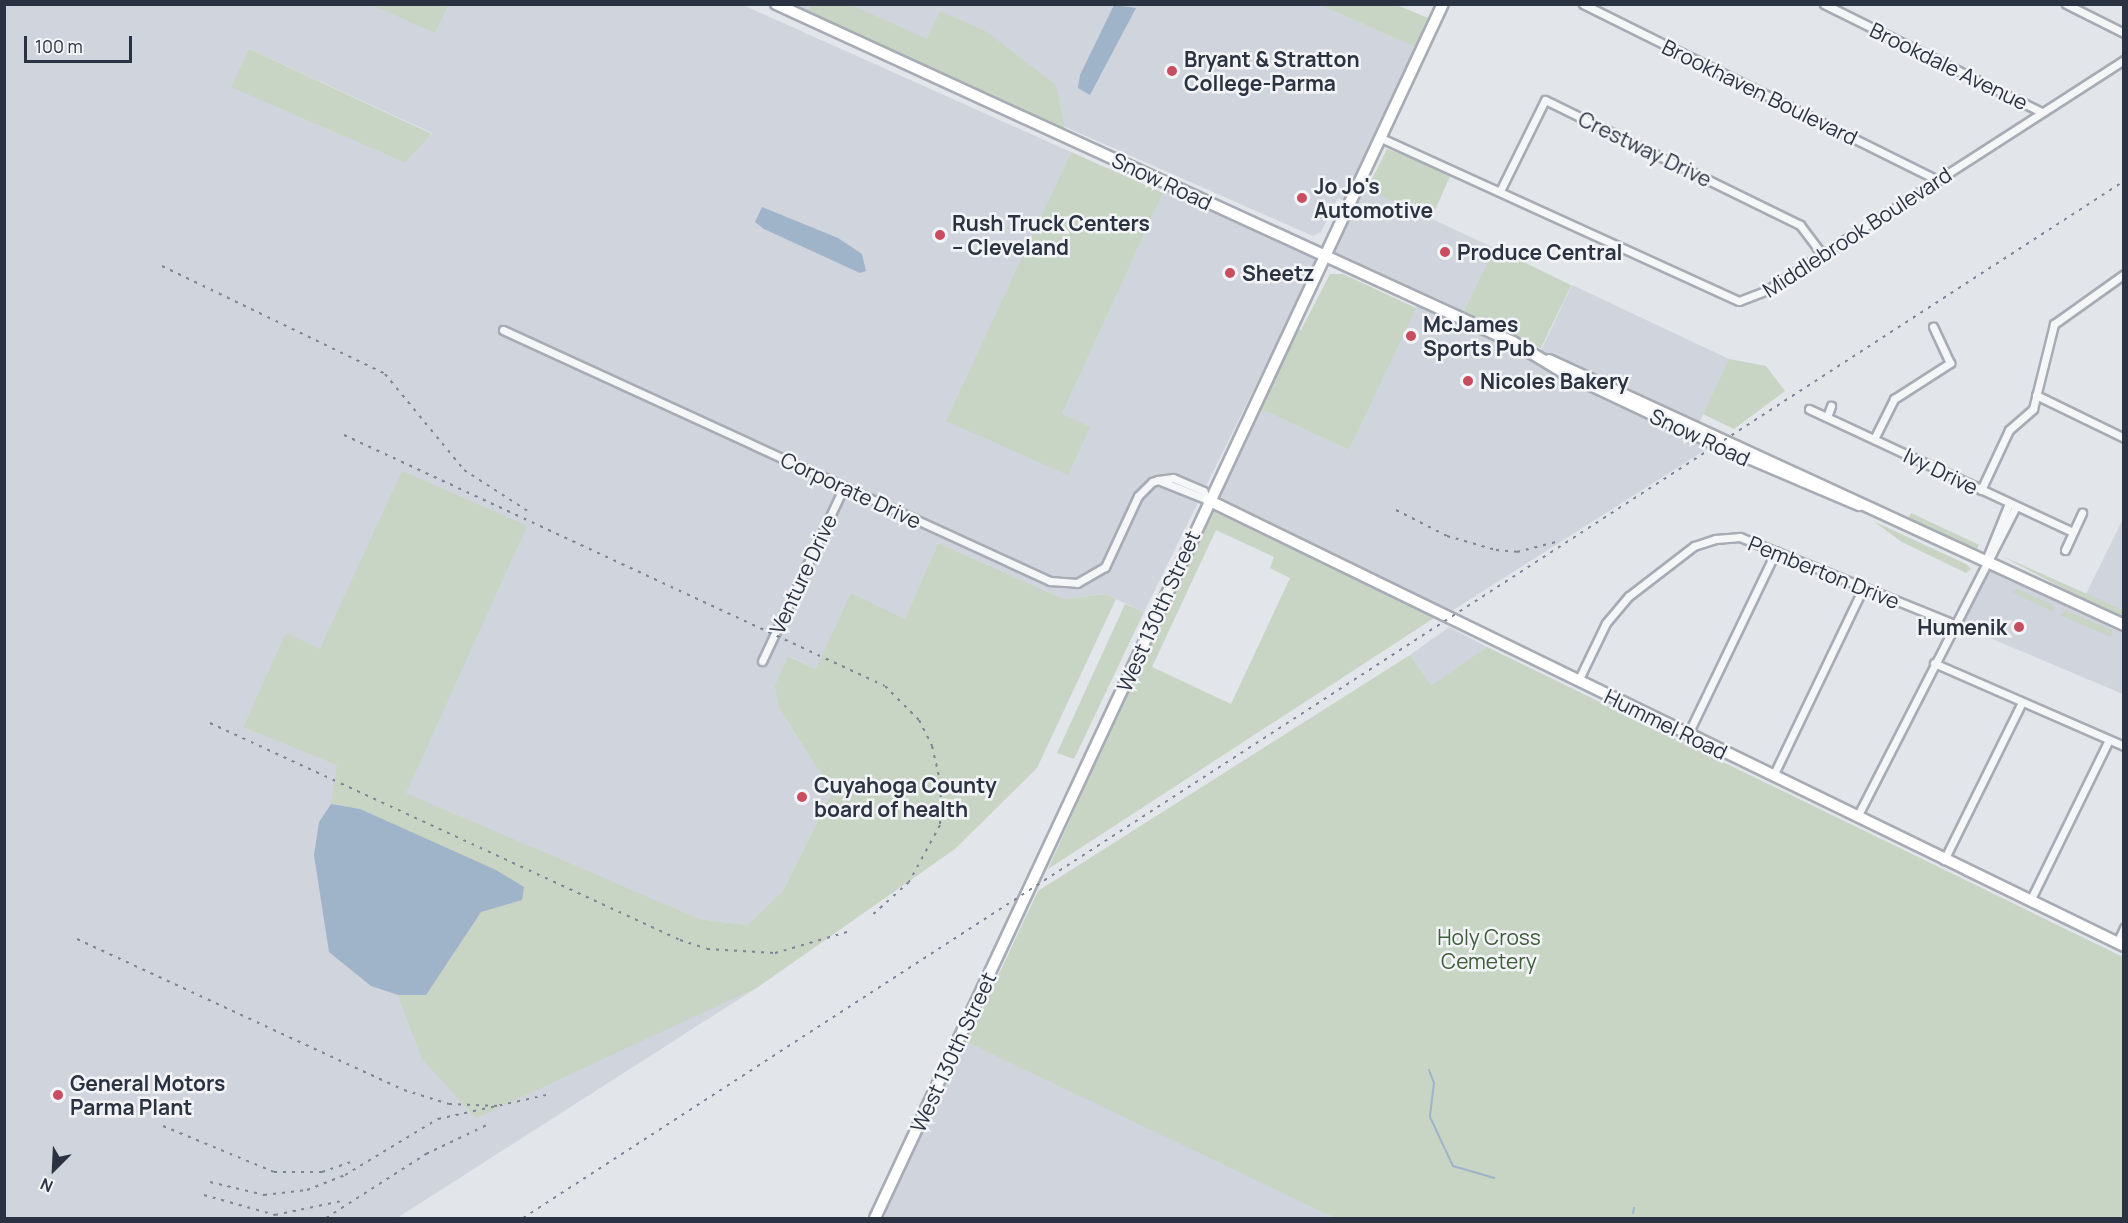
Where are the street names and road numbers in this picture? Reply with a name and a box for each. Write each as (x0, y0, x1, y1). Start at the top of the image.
street label: Brookdale Avenue (1866, 17, 2032, 115)
street label: Brookhaven Boulevard (1658, 34, 1862, 150)
street label: Crestway Drive (1574, 106, 1716, 192)
street label: Snow Road (1108, 147, 1216, 215)
street label: Middlebrook Boulevard (1758, 162, 1956, 302)
street label: Snow Road (1646, 403, 1754, 471)
street label: Ivy Drive (1900, 442, 1982, 500)
street label: Corporate Drive (777, 446, 925, 534)
street label: Venture Drive (764, 510, 842, 638)
street label: West 130th Street (1111, 527, 1205, 695)
street label: Pemberton Drive (1745, 530, 1903, 614)
street label: Hummel Road (1600, 683, 1732, 765)
street label: West 130th Street (905, 968, 1001, 1136)

